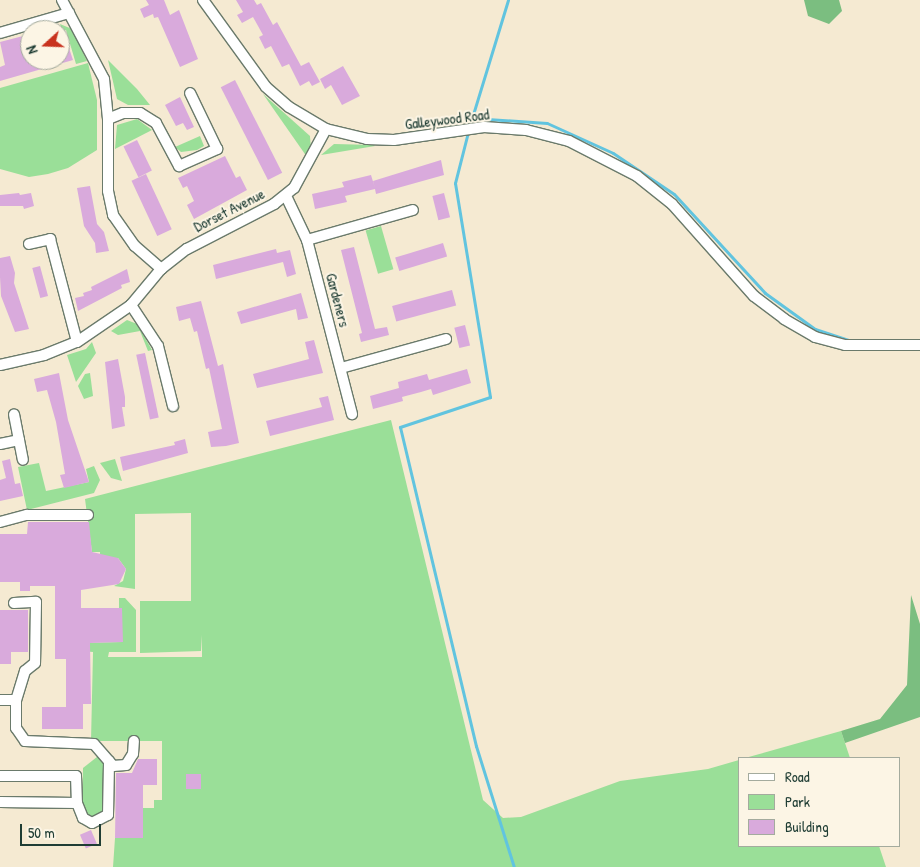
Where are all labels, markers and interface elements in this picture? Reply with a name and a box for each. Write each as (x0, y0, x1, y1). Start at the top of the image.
north arrow (20, 20, 70, 70)
text: N (21, 43, 42, 57)
street label: Galleywood Road (404, 105, 490, 133)
street label: Dorset Avenue (190, 184, 268, 236)
street label: Gardeners (322, 271, 354, 329)
legend (738, 757, 900, 847)
text: Road (785, 766, 810, 787)
text: Park (785, 791, 810, 812)
scale bar (22, 814, 104, 846)
text: Building (785, 816, 829, 837)
text: 50 m (28, 822, 55, 843)

